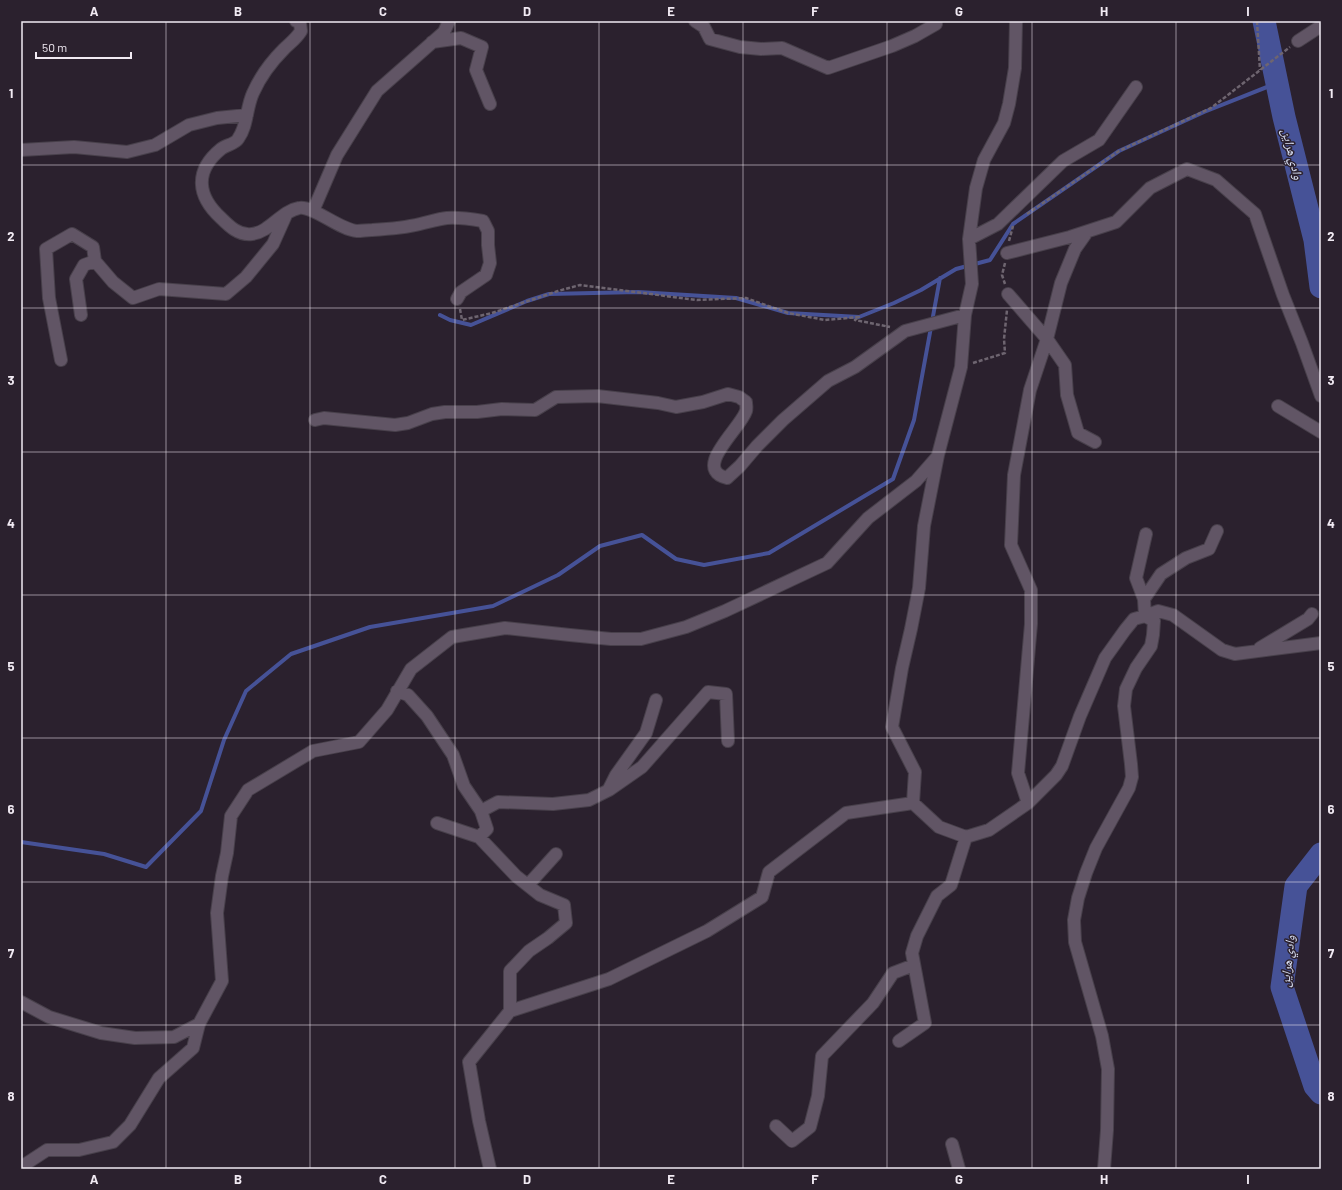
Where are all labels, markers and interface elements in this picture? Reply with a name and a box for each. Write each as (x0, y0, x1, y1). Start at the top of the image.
text: A (90, 3, 99, 19)
text: B (234, 3, 242, 19)
text: C (379, 3, 387, 19)
text: D (523, 3, 531, 19)
text: E (667, 3, 675, 19)
text: F (811, 3, 819, 19)
text: G (955, 3, 963, 19)
text: H (1100, 3, 1108, 19)
text: I (1246, 3, 1250, 19)
scale bar (36, 34, 131, 60)
text: 50 m (42, 40, 67, 54)
text: 1 (9, 85, 13, 101)
text: 1 (1329, 85, 1333, 101)
water label: وادي هراين (1276, 127, 1307, 182)
text: 2 (7, 228, 15, 244)
text: 2 (1327, 228, 1335, 244)
text: 3 (7, 372, 15, 388)
text: 3 (1327, 372, 1335, 388)
text: 4 (7, 515, 15, 531)
text: 4 (1327, 515, 1335, 531)
text: 5 (7, 658, 15, 674)
text: 5 (1327, 658, 1335, 674)
text: 6 (8, 801, 15, 817)
text: 6 (1328, 801, 1335, 817)
water label: وادي هراين (1276, 934, 1301, 988)
text: 7 (8, 945, 15, 961)
text: 7 (1328, 945, 1335, 961)
text: 8 (7, 1088, 15, 1104)
text: 8 (1327, 1088, 1335, 1104)
text: A (90, 1171, 99, 1187)
text: B (234, 1171, 242, 1187)
text: C (379, 1171, 387, 1187)
text: D (523, 1171, 531, 1187)
text: E (667, 1171, 675, 1187)
text: F (811, 1171, 819, 1187)
text: G (955, 1171, 963, 1187)
text: H (1100, 1171, 1108, 1187)
text: I (1246, 1171, 1250, 1187)

